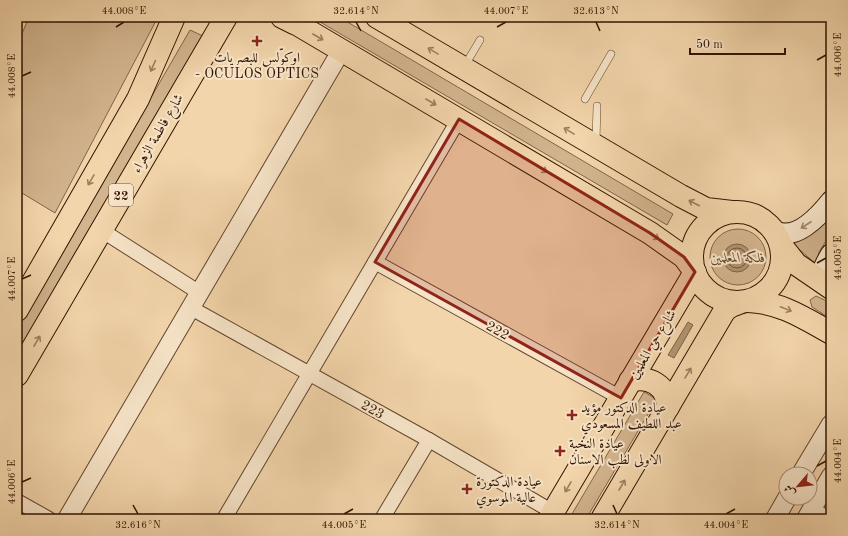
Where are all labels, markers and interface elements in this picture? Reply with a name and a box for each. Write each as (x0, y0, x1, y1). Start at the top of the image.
text: 44.008°E (102, 6, 146, 16)
text: 32.614°N (333, 6, 379, 16)
text: 44.007°E (484, 6, 528, 16)
text: 32.613°N (573, 6, 619, 16)
scale bar (690, 30, 785, 56)
text: 44.006°E (833, 33, 843, 77)
one-way arrow (312, 34, 324, 42)
marker: اوكوّلس للبصريات - OCULOS OPTICS (251, 35, 263, 47)
text: 50 m (696, 38, 723, 51)
one-way arrow (427, 46, 439, 54)
place label: اوكوّلس للبصريات - OCULOS OPTICS (195, 47, 319, 81)
text: 44.008°E (7, 54, 17, 98)
one-way arrow (149, 59, 157, 71)
street label: شارع فاطمة الزهراء (129, 91, 190, 177)
one-way arrow (425, 99, 437, 107)
one-way arrow (563, 127, 575, 135)
one-way arrow (536, 165, 548, 173)
one-way arrow (87, 174, 95, 186)
road number: 22 (109, 184, 133, 206)
one-way arrow (688, 199, 700, 206)
one-way arrow (801, 221, 812, 229)
one-way arrow (648, 232, 659, 240)
text: 44.005°E (833, 236, 843, 280)
park label: فلكة المعلمين (711, 250, 765, 266)
text: 44.007°E (7, 257, 17, 301)
one-way arrow (780, 306, 792, 313)
street label: شارع حي المعلمين (627, 308, 682, 384)
street label: 222 (483, 319, 512, 343)
one-way arrow (33, 335, 41, 347)
one-way arrow (684, 367, 692, 379)
street label: 223 (358, 398, 387, 422)
place label: عيادة الدكتور مؤيد عبد اللطيف المسعودي (581, 401, 682, 435)
marker: عيادة الدكتور مؤيد عبد اللطيف المسعودي (566, 409, 578, 421)
place label: عيادة النخبة الاولى لطب الاسنان (569, 437, 662, 469)
text: 44.004°E (833, 439, 843, 483)
marker: عيادة النخبة الاولى لطب الاسنان (554, 445, 566, 457)
text: 44.006°E (7, 460, 17, 504)
north arrow (778, 466, 818, 506)
place label: عيادة الدكتورة عالية الموسوي (476, 475, 542, 509)
one-way arrow (618, 479, 626, 491)
one-way arrow (564, 481, 572, 493)
marker: عيادة الدكتورة عالية الموسوي (461, 483, 473, 495)
text: ش (783, 483, 798, 497)
text: 32.616°N (115, 520, 161, 530)
text: 44.005°E (322, 520, 366, 530)
text: 32.614°N (594, 520, 640, 530)
text: 44.004°E (704, 520, 748, 530)

